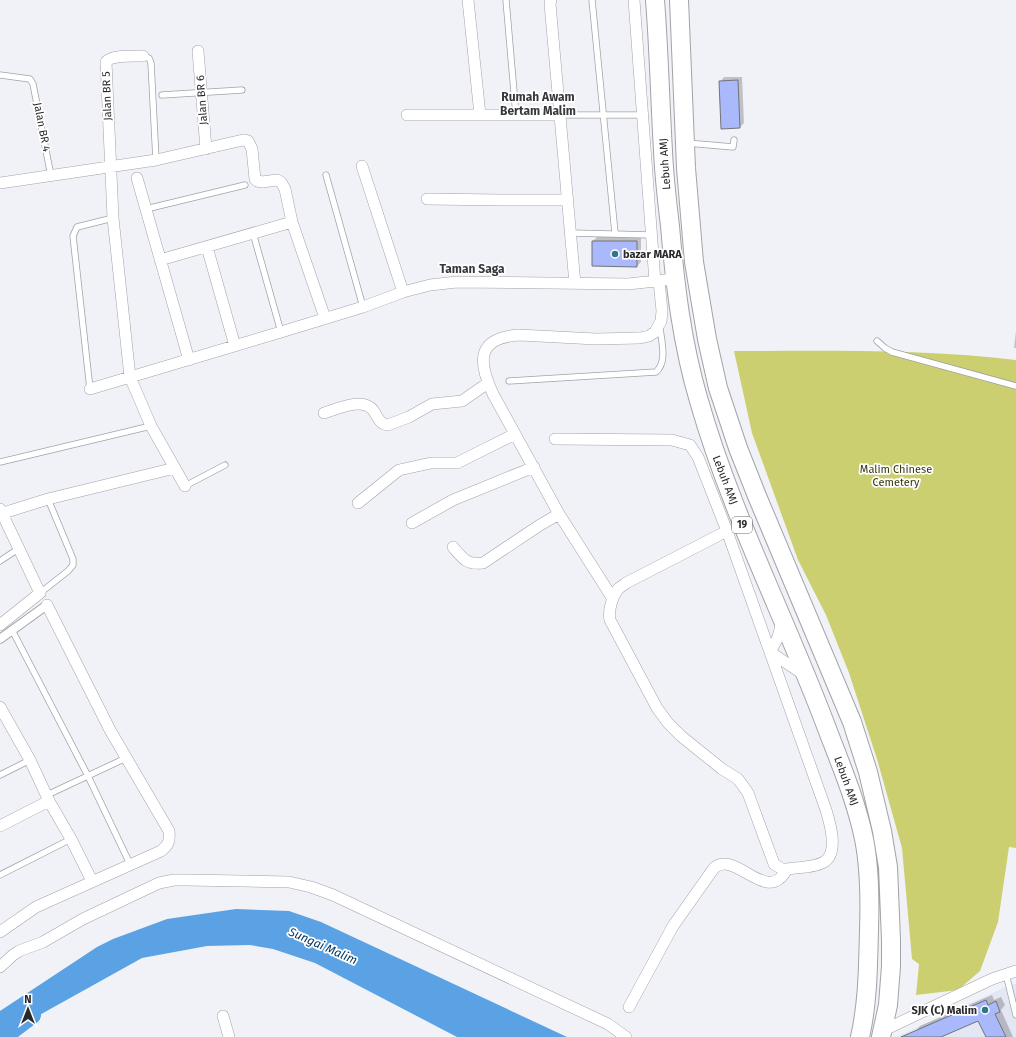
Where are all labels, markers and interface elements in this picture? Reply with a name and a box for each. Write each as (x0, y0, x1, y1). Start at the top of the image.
street label: Jalan BR 5 (100, 71, 114, 121)
street label: Jalan BR 6 (194, 75, 210, 125)
district label: Rumah Awam Bertam Malim (500, 90, 576, 118)
street label: Jalan BR 4 (31, 101, 53, 153)
street label: Lebuh AMJ (657, 138, 673, 190)
place label: bazar MARA (623, 248, 682, 261)
marker: bazar MARA (610, 249, 620, 259)
district label: Taman Saga (439, 262, 505, 276)
street label: Lebuh AMJ (710, 454, 740, 506)
park label: Malim Chinese Cemetery (860, 463, 932, 489)
road number: 19 (732, 517, 752, 533)
street label: Lebuh AMJ (831, 754, 861, 808)
water label: Sungai Malim (286, 924, 359, 967)
north arrow (8, 989, 48, 1029)
text: N (24, 993, 32, 1006)
place label: SJK (C) Malim (911, 1004, 977, 1017)
marker: SJK (C) Malim (980, 1005, 990, 1015)

